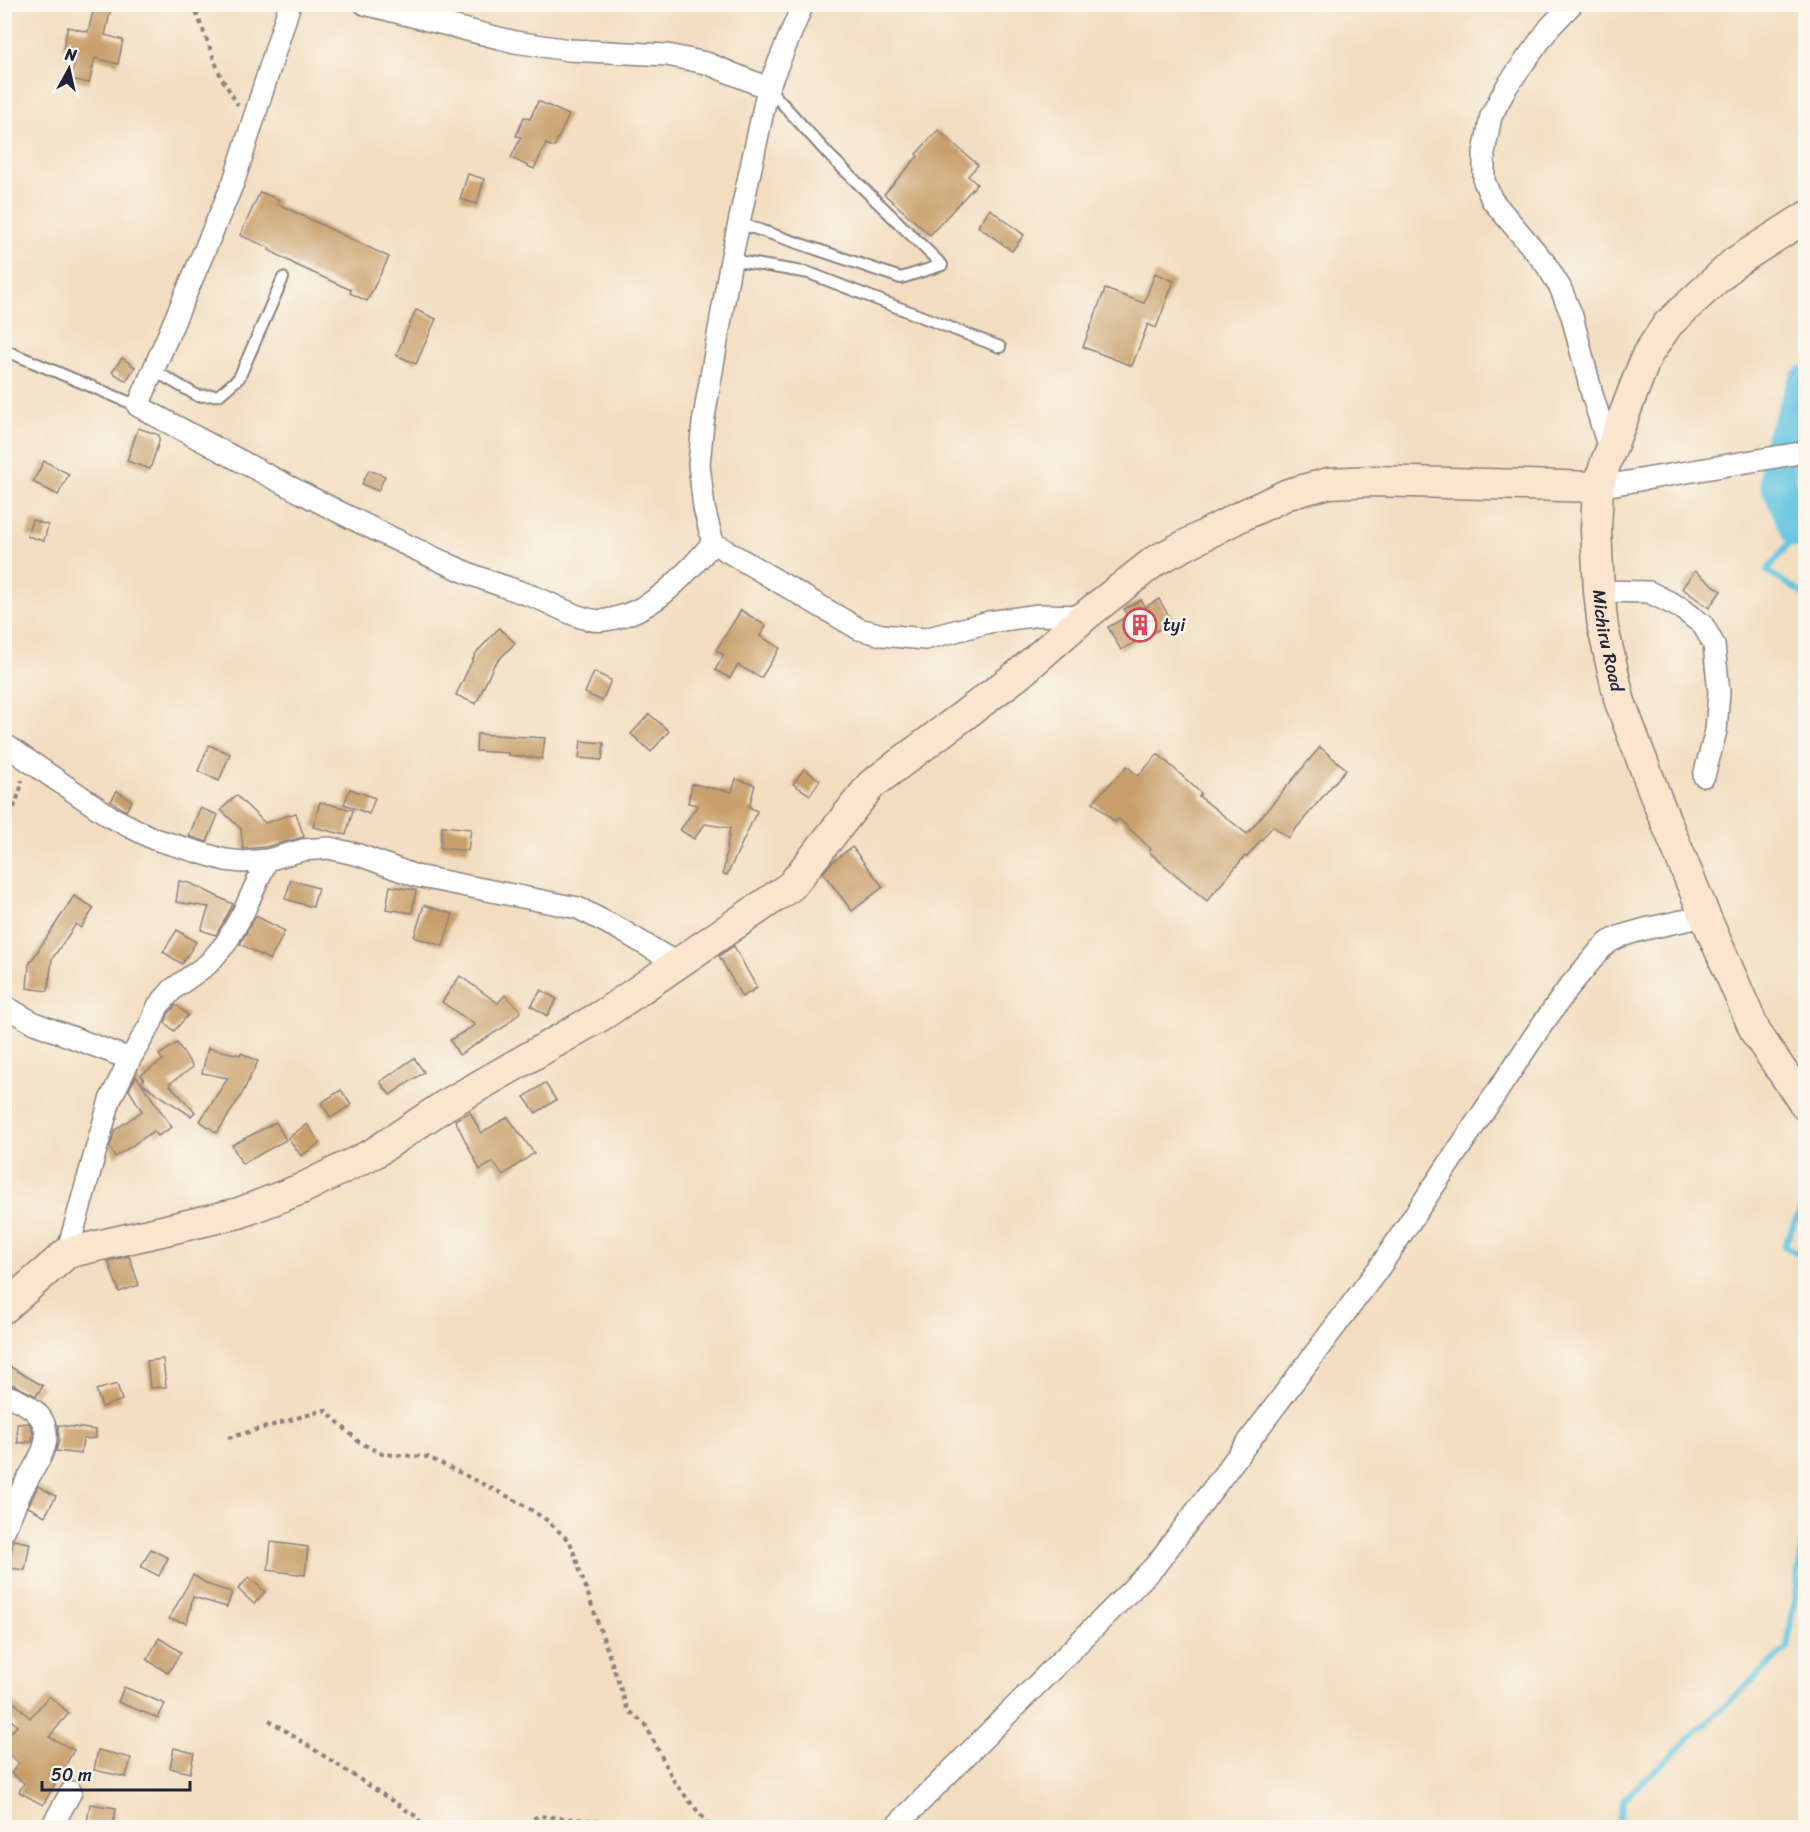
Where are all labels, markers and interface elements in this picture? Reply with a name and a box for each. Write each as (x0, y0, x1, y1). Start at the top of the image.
north arrow (39, 39, 99, 99)
text: N (63, 39, 79, 70)
street label: Michiru Road (1583, 588, 1633, 696)
building icon: tyi (1122, 607, 1158, 643)
place label: tyi (1163, 609, 1186, 641)
scale bar (42, 1754, 190, 1792)
text: 50 m (51, 1759, 92, 1791)

